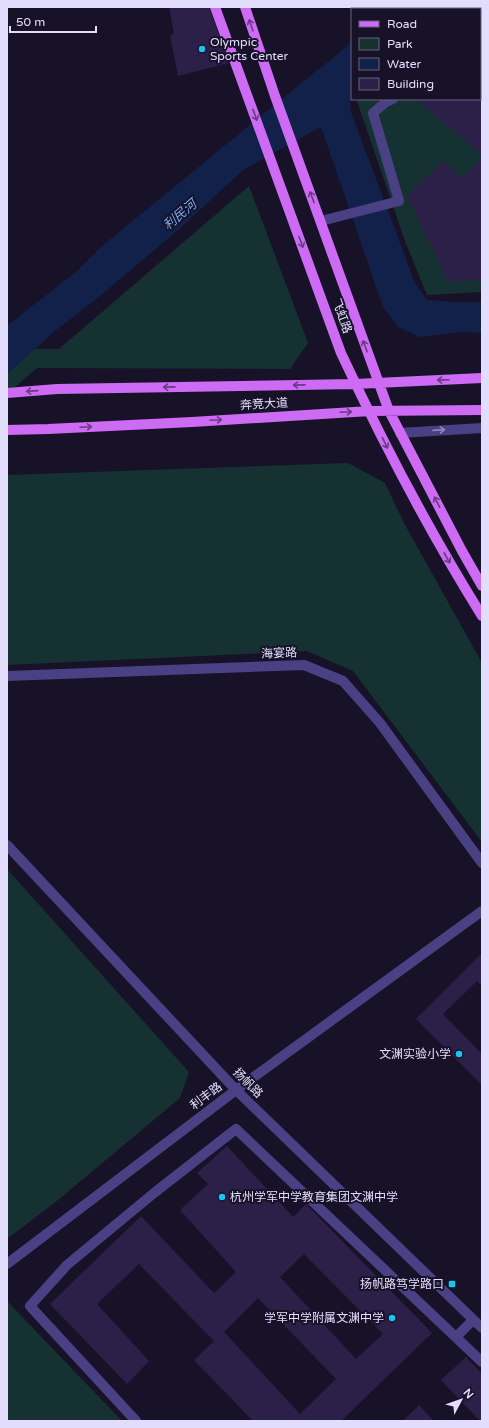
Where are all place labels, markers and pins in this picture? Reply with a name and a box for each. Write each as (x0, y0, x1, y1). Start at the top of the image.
place label: Olympic Sports Center (210, 35, 289, 63)
marker: Olympic Sports Center (197, 44, 207, 54)
place label: 文渊实验小学 (379, 1047, 451, 1061)
marker: 文渊实验小学 (454, 1049, 464, 1059)
place label: 杭州学军中学教育集团文渊中学 (230, 1190, 398, 1204)
marker: 杭州学军中学教育集团文渊中学 (217, 1192, 227, 1202)
place label: 扬帆路笃学路口 (360, 1277, 444, 1291)
marker: 扬帆路笃学路口 (447, 1279, 457, 1289)
place label: 学军中学附属文渊中学 (264, 1311, 384, 1325)
marker: 学军中学附属文渊中学 (387, 1313, 397, 1323)

